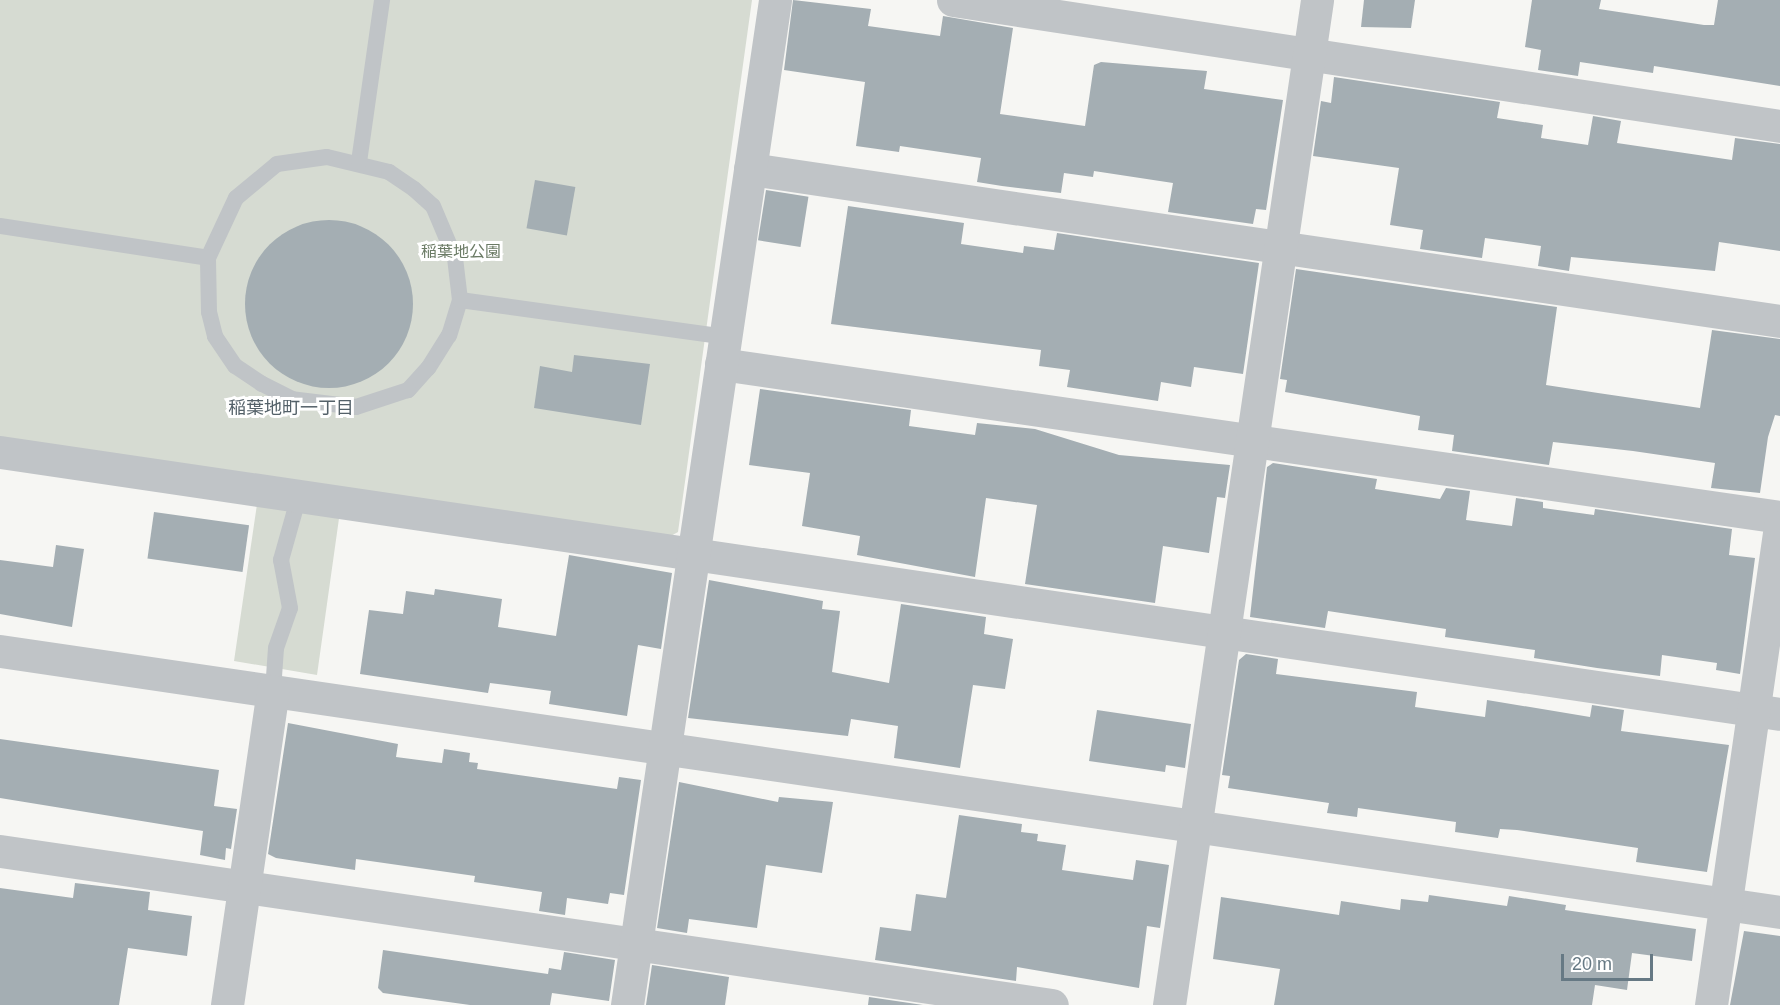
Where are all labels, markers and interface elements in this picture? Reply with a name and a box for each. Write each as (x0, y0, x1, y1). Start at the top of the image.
park label: 稲葉地公園 (421, 242, 501, 262)
district label: 稲葉地町一丁目 (228, 397, 354, 419)
scale bar (1564, 942, 1656, 980)
text: 20 m (1572, 954, 1612, 974)

